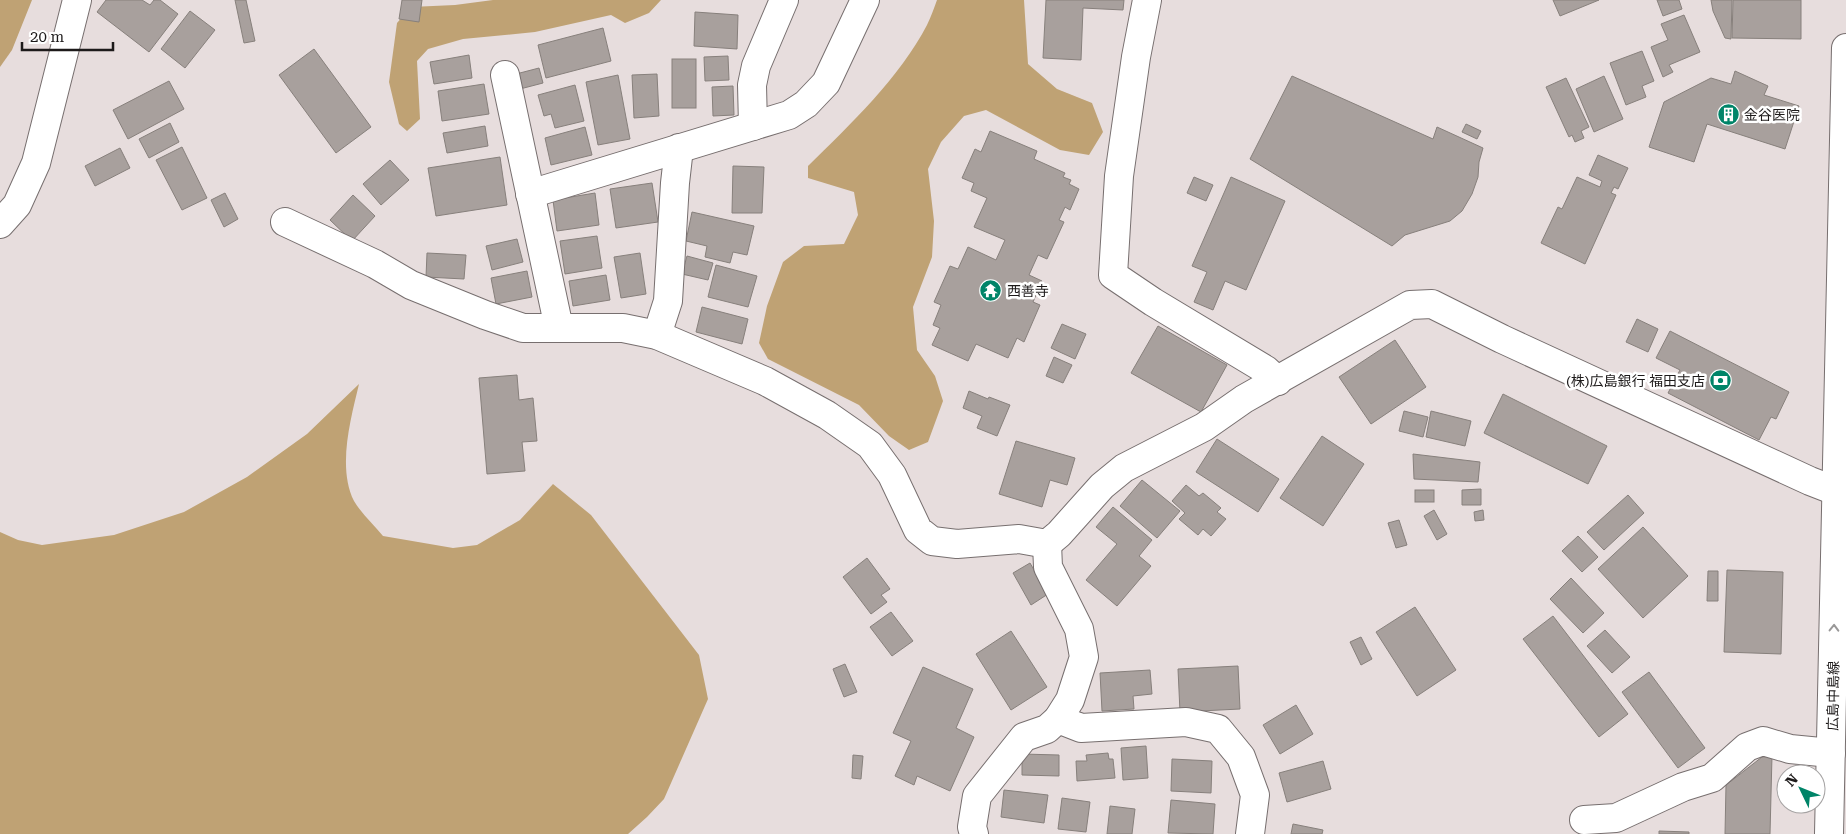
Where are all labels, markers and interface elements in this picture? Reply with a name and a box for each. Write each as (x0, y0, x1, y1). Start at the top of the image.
scale bar (22, 20, 114, 52)
text: 20 m (30, 28, 65, 46)
building icon: 金谷医院 (1716, 103, 1740, 127)
place label: 金谷医院 (1744, 107, 1800, 123)
temple icon: 西善寺 (979, 279, 1003, 303)
place label: 西善寺 (1007, 283, 1049, 299)
bank icon: (株)広島銀行 福田支店 (1709, 369, 1733, 393)
place label: (株)広島銀行 福田支店 (1566, 373, 1705, 389)
one-way arrow (1829, 624, 1839, 632)
street label: 広島中島線 (1824, 661, 1842, 731)
north arrow (1776, 764, 1826, 814)
text: N (1782, 771, 1801, 790)

